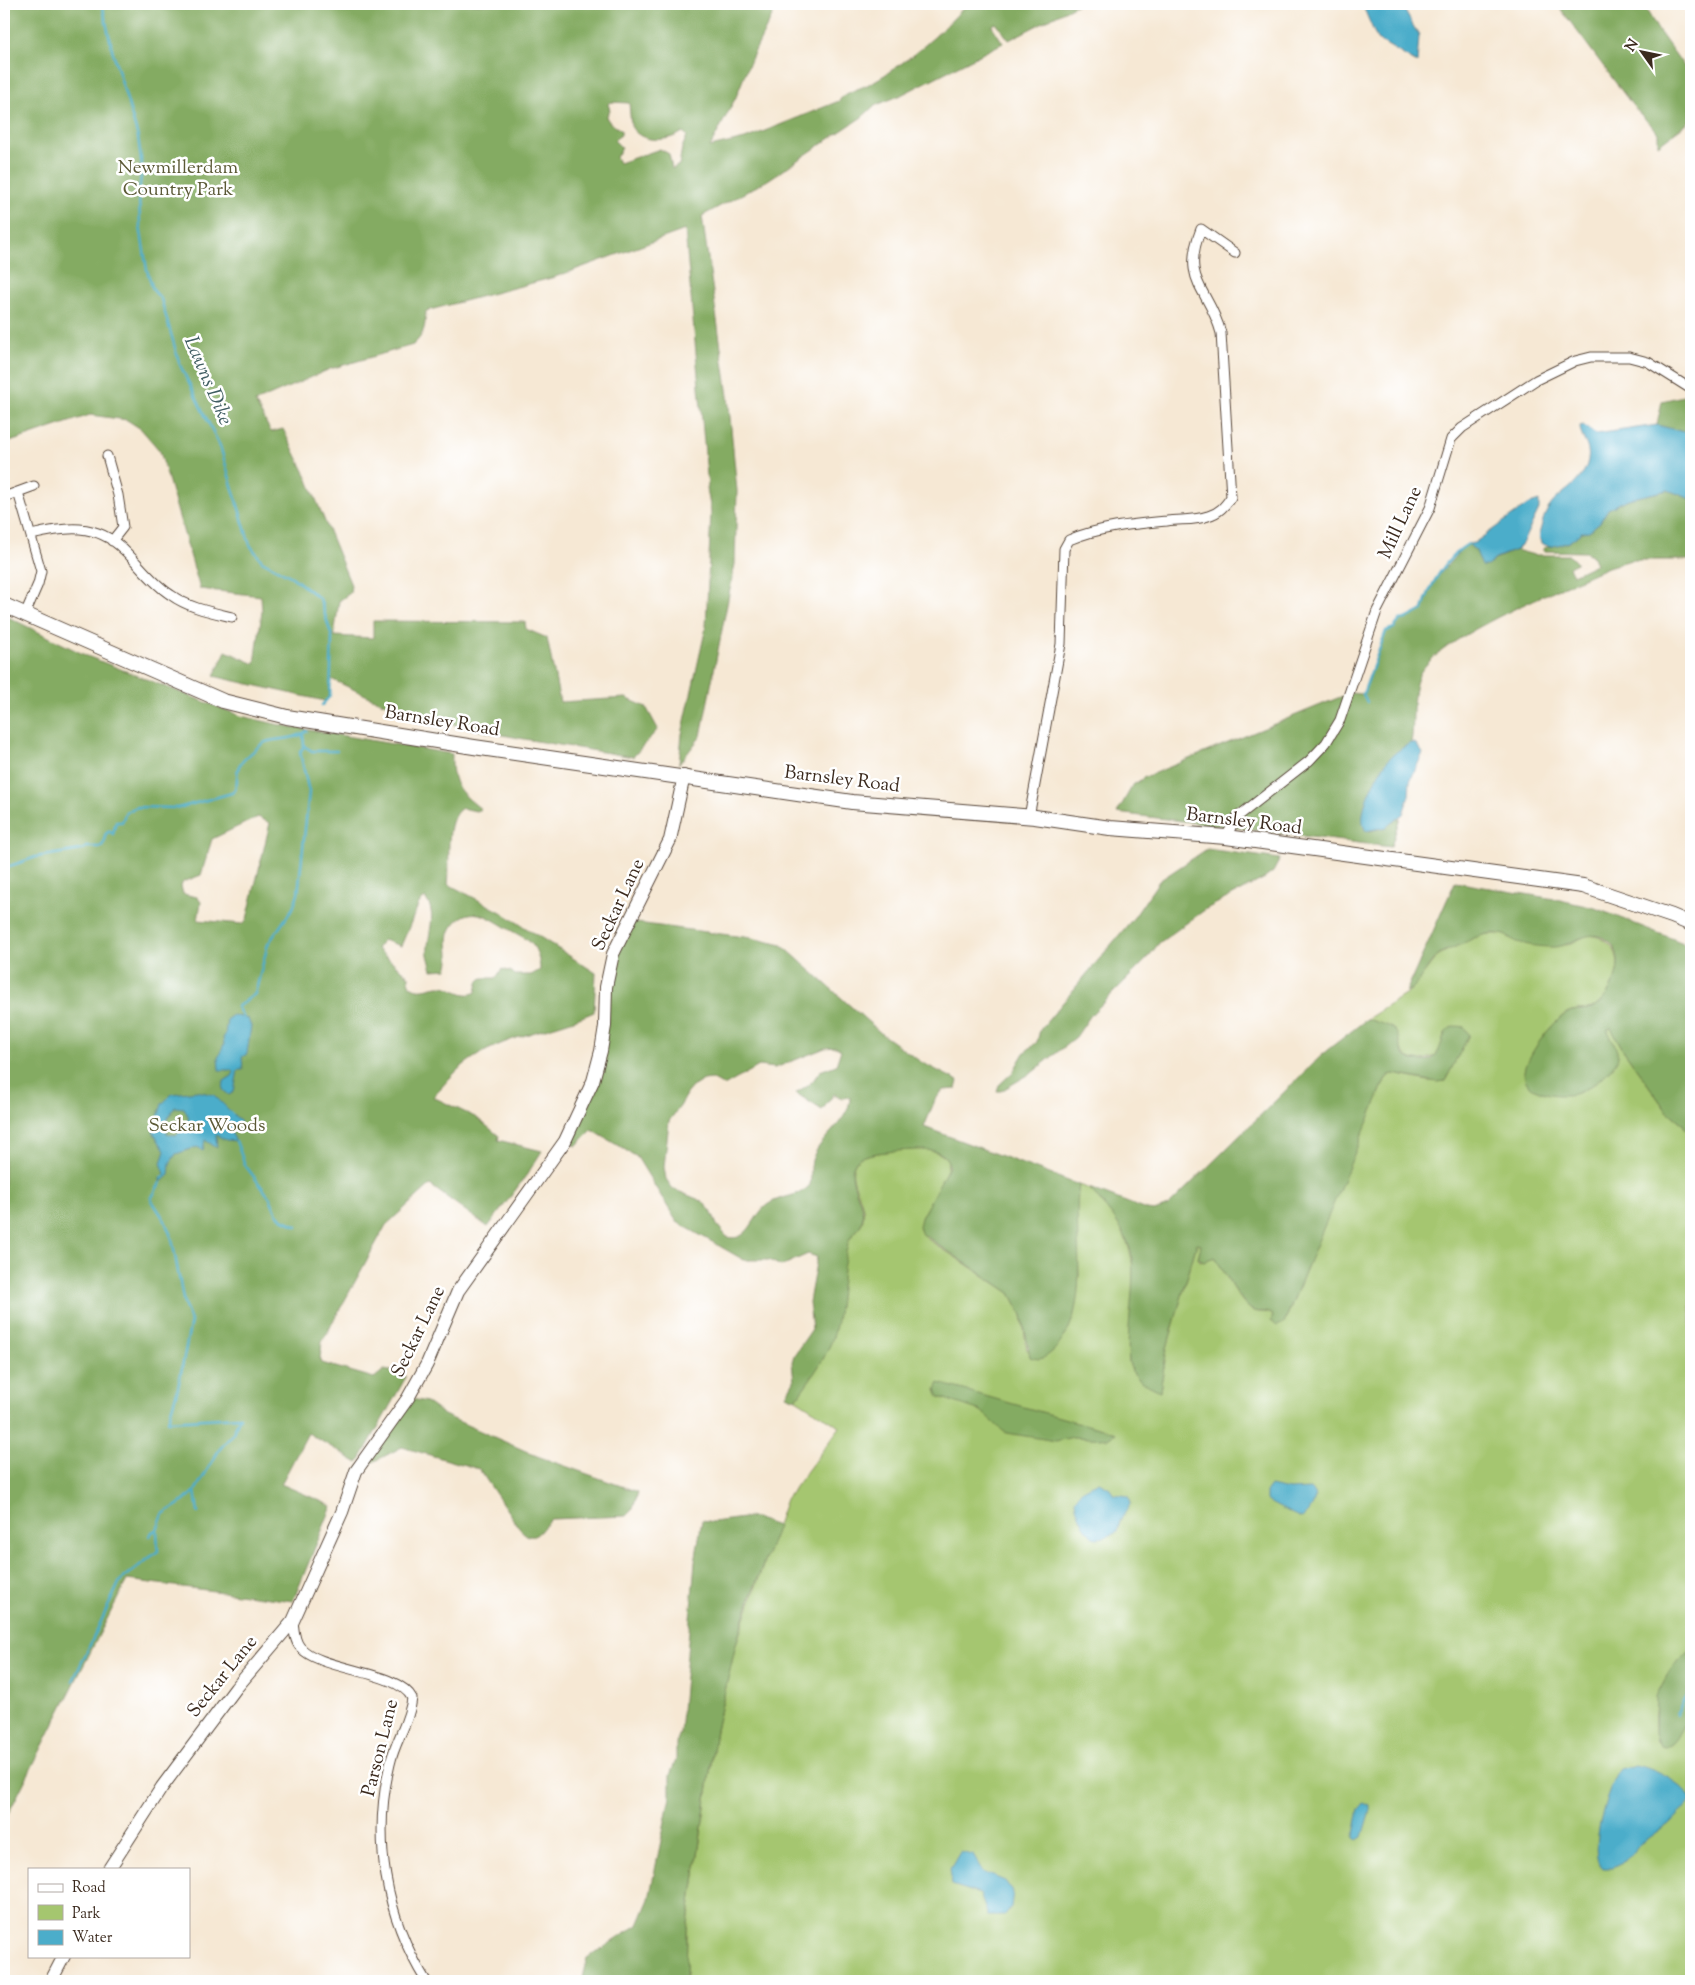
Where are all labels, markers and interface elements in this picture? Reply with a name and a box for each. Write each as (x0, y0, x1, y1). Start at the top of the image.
north arrow (1618, 28, 1668, 78)
text: N (1621, 36, 1644, 56)
park label: Newmillerdam Country Park (118, 155, 238, 204)
water label: Lawns Dike (175, 332, 239, 430)
street label: Mill Lane (1372, 482, 1430, 564)
street label: Barnsley Road (383, 700, 502, 744)
street label: Barnsley Road (783, 760, 902, 801)
street label: Barnsley Road (1185, 802, 1304, 843)
street label: Seckar Lane (586, 854, 652, 955)
park label: Seckar Woods (149, 1113, 265, 1140)
street label: Seckar Lane (385, 1282, 453, 1382)
street label: Seckar Lane (181, 1630, 265, 1724)
street label: Parson Lane (356, 1696, 406, 1799)
legend (28, 1868, 190, 1958)
text: Road (72, 1878, 106, 1899)
text: Park (72, 1904, 101, 1925)
text: Water (72, 1928, 113, 1949)

